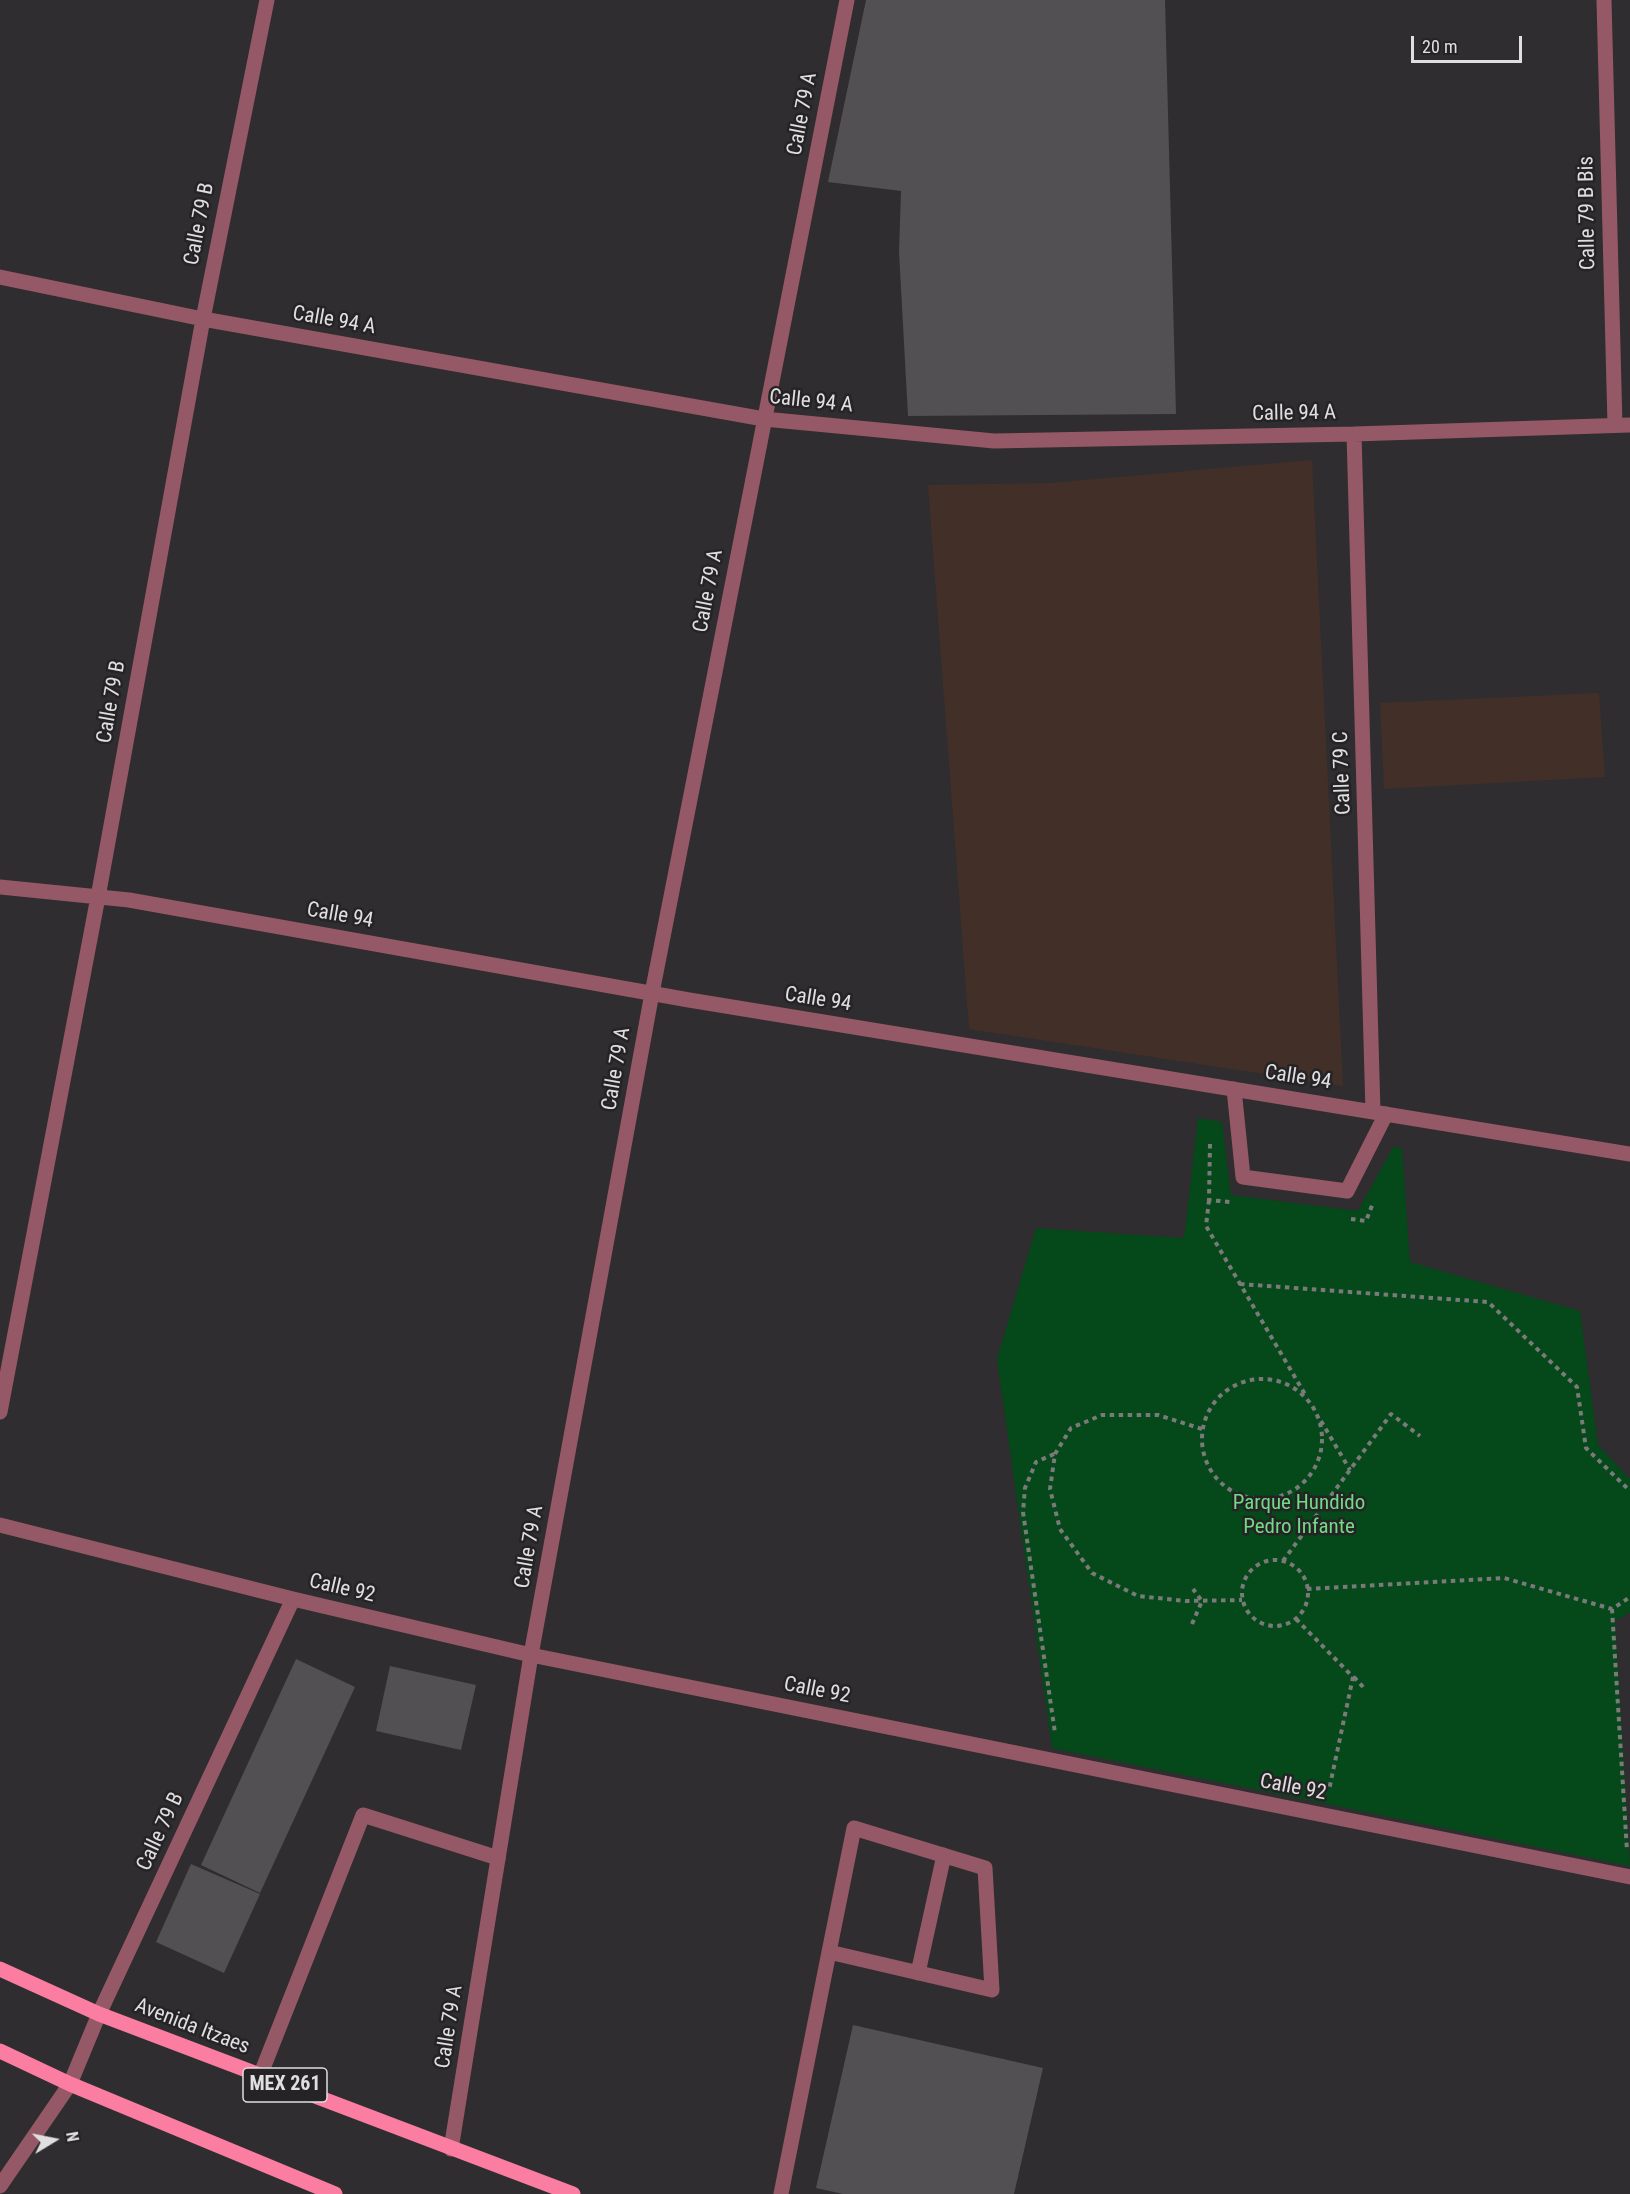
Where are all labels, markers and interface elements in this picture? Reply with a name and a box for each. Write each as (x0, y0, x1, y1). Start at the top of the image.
scale bar (1414, 24, 1525, 62)
text: 20 m (1422, 36, 1457, 57)
street label: Calle 79 A (783, 70, 823, 158)
street label: Calle 79 B Bis (1574, 156, 1602, 270)
street label: Calle 79 B (180, 181, 220, 267)
street label: Calle 94 A (290, 301, 378, 341)
street label: Calle 94 A (768, 385, 854, 419)
street label: Calle 94 A (1252, 401, 1336, 427)
street label: Calle 79 A (689, 547, 729, 635)
street label: Calle 79 B (92, 659, 132, 745)
street label: Calle 79 C (1329, 731, 1357, 815)
street label: Calle 94 (305, 898, 375, 934)
street label: Calle 94 (783, 982, 853, 1018)
street label: Calle 79 A (597, 1025, 637, 1113)
street label: Calle 94 (1263, 1060, 1333, 1096)
park label: Parque Hundido Pedro Infante (1233, 1491, 1365, 1541)
street label: Calle 79 A (510, 1503, 550, 1591)
street label: Calle 92 (307, 1569, 377, 1609)
street label: Calle 92 (782, 1672, 852, 1710)
street label: Calle 92 (1258, 1769, 1328, 1807)
street label: Calle 79 B (132, 1789, 190, 1875)
street label: Calle 79 A (431, 1984, 469, 2070)
street label: Avenida Itzaes (131, 1994, 253, 2060)
road number: MEX 261 (243, 2068, 327, 2102)
north arrow (24, 2110, 84, 2170)
text: N (62, 2130, 82, 2143)

